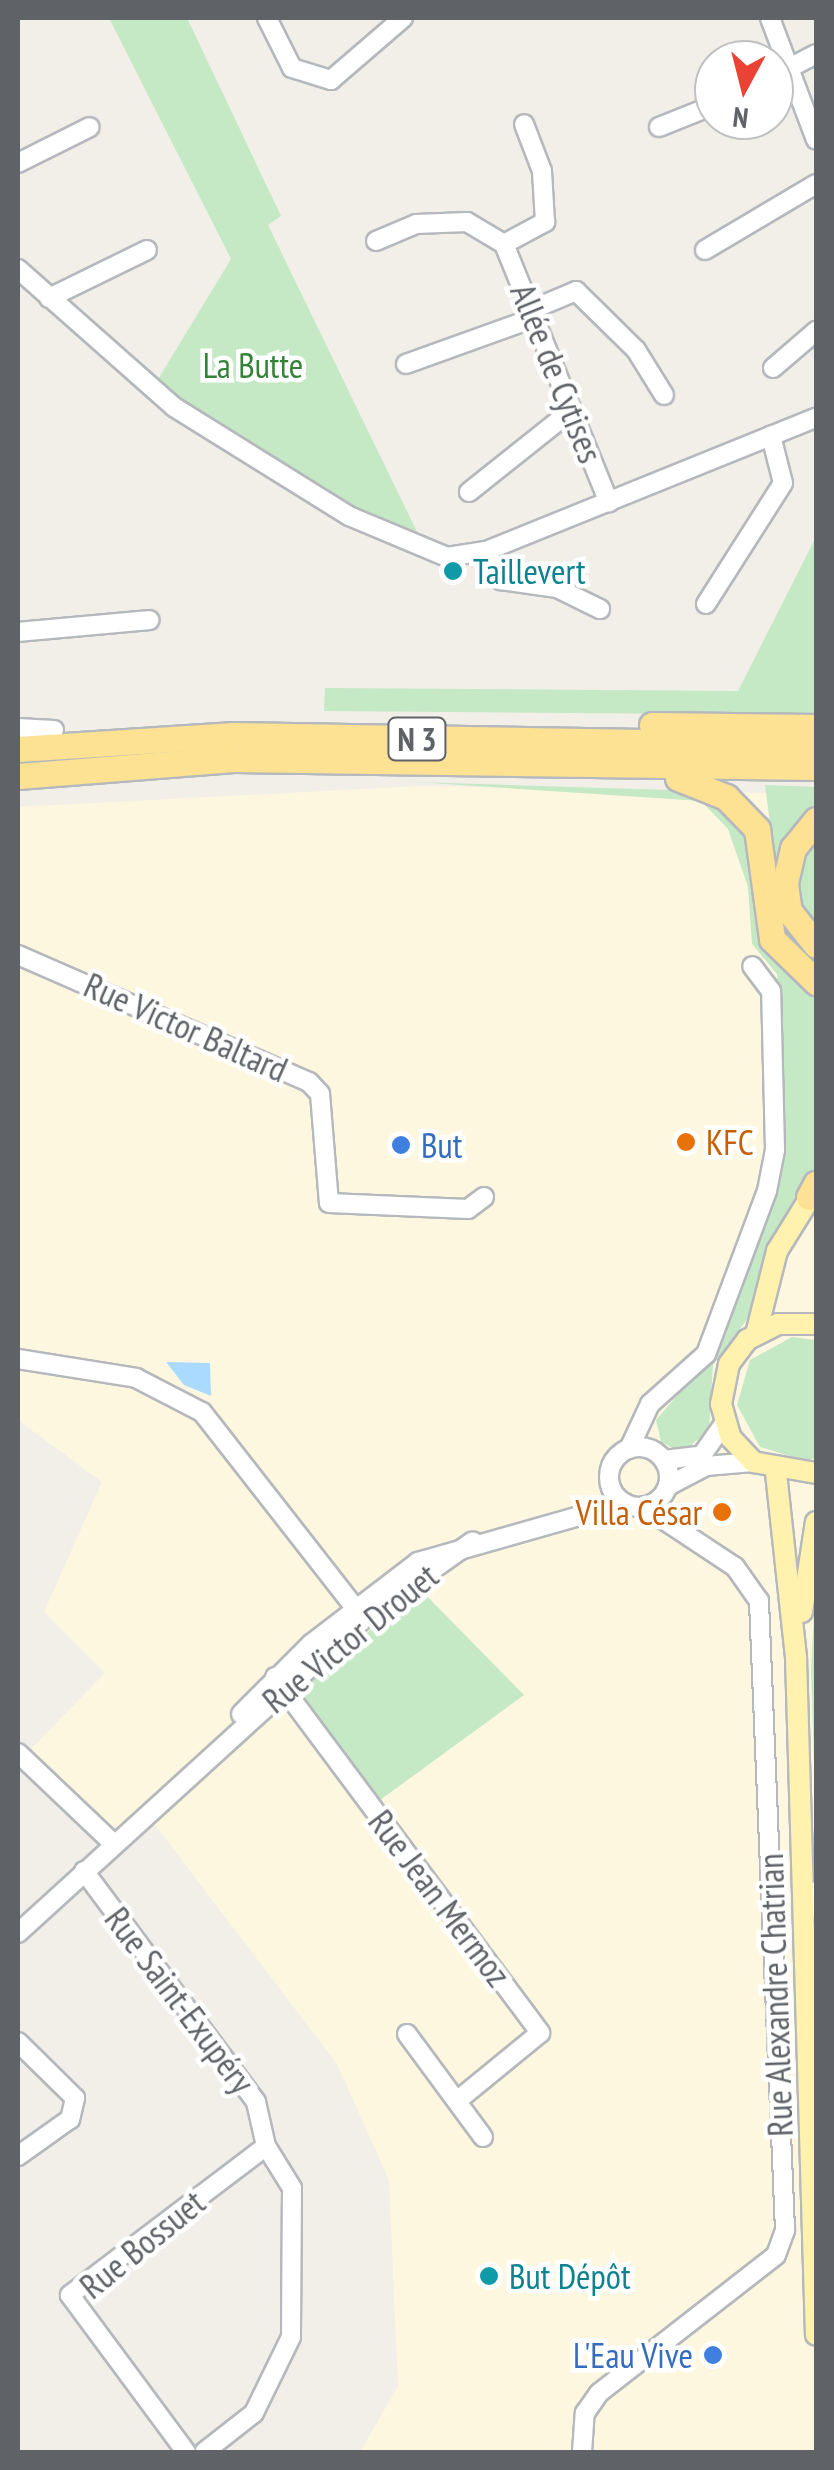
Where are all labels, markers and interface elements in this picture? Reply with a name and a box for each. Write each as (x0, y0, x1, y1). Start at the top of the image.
north arrow (694, 40, 794, 140)
text: N (731, 99, 750, 138)
street label: Allée de Cytises (502, 277, 612, 469)
park label: La Butte (203, 344, 303, 386)
place label: Taillevert (473, 550, 586, 592)
marker: Taillevert (442, 560, 464, 582)
road number: N 3 (387, 712, 447, 766)
street label: Rue Victor Baltard (78, 963, 294, 1091)
place label: KFC (706, 1121, 754, 1163)
place label: But (421, 1124, 462, 1166)
marker: KFC (675, 1131, 697, 1153)
marker: But (390, 1134, 412, 1156)
place label: Villa César (576, 1491, 702, 1533)
marker: Villa César (711, 1501, 733, 1523)
street label: Rue Victor Drouet (254, 1554, 446, 1722)
street label: Rue Jean Mermoz (360, 1802, 520, 1994)
street label: Rue Alexandre Chatrian (749, 1852, 801, 2138)
street label: Rue Saint-Exupéry (96, 1899, 264, 2101)
street label: Rue Bossuet (71, 2181, 213, 2307)
place label: But Dépôt (509, 2255, 631, 2297)
marker: But Dépôt (478, 2265, 500, 2287)
place label: L'Eau Vive (572, 2334, 693, 2376)
marker: L'Eau Vive (702, 2344, 724, 2366)

